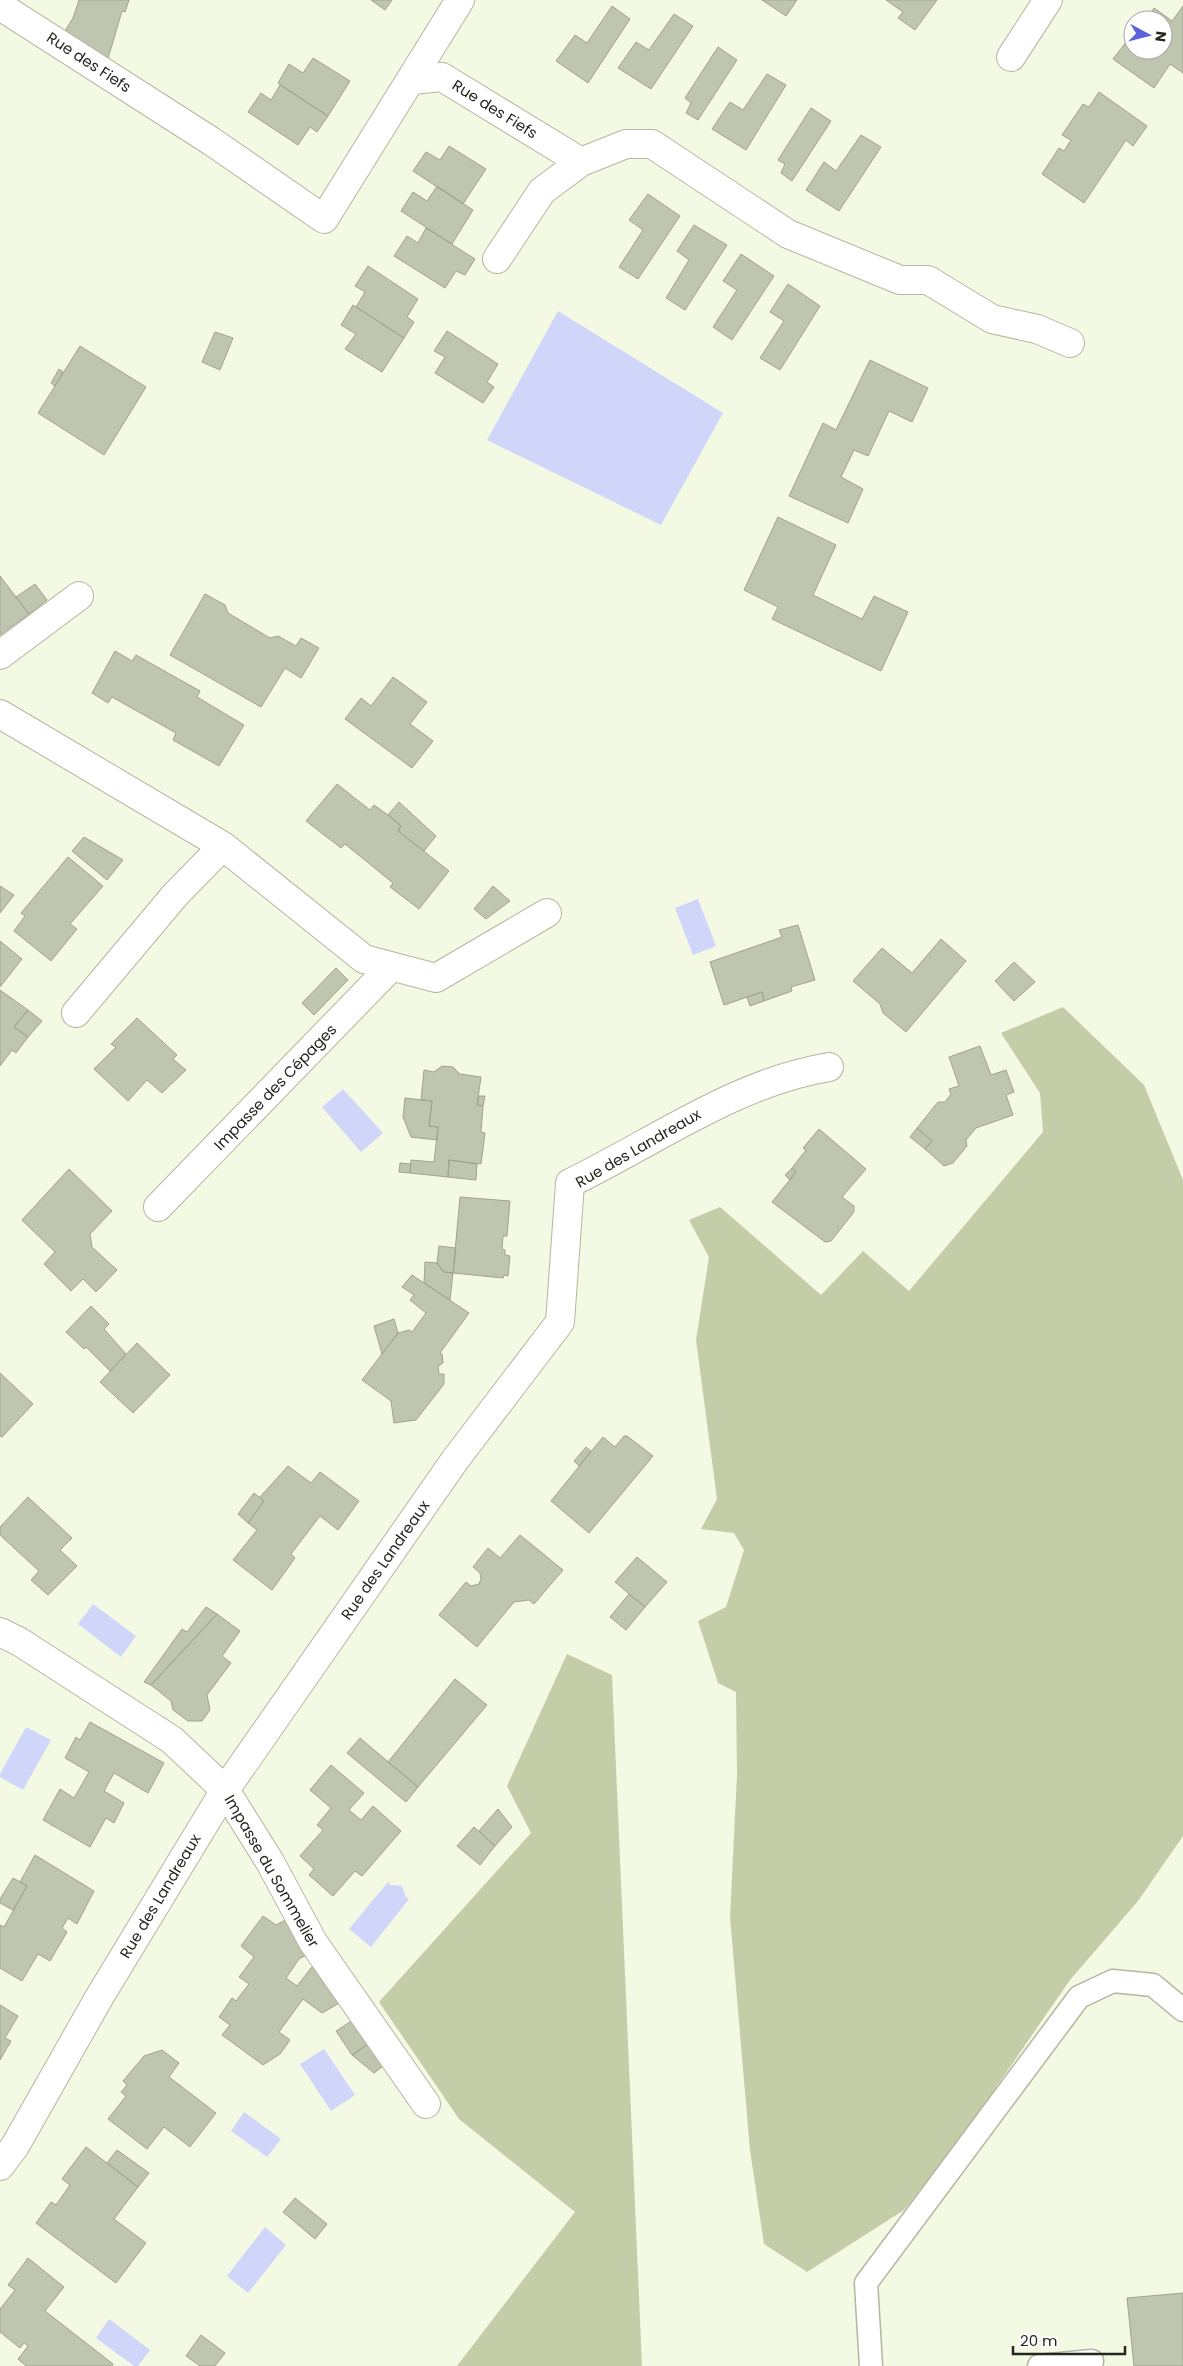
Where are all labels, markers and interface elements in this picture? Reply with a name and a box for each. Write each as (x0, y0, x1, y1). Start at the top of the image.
north arrow (1123, 10, 1173, 60)
street label: Rue des Fiefs (43, 27, 135, 97)
text: N (1150, 30, 1171, 43)
street label: Rue des Fiefs (448, 74, 542, 144)
street label: Impasse des Cépages (209, 1019, 341, 1155)
street label: Rue des Landreaux (571, 1104, 705, 1192)
street label: Rue des Landreaux (336, 1496, 434, 1624)
street label: Impasse du Sommelier (220, 1791, 325, 1952)
street label: Rue des Landreaux (115, 1830, 205, 1962)
scale bar (1013, 2324, 1126, 2356)
text: 20 m (1020, 2330, 1058, 2351)

